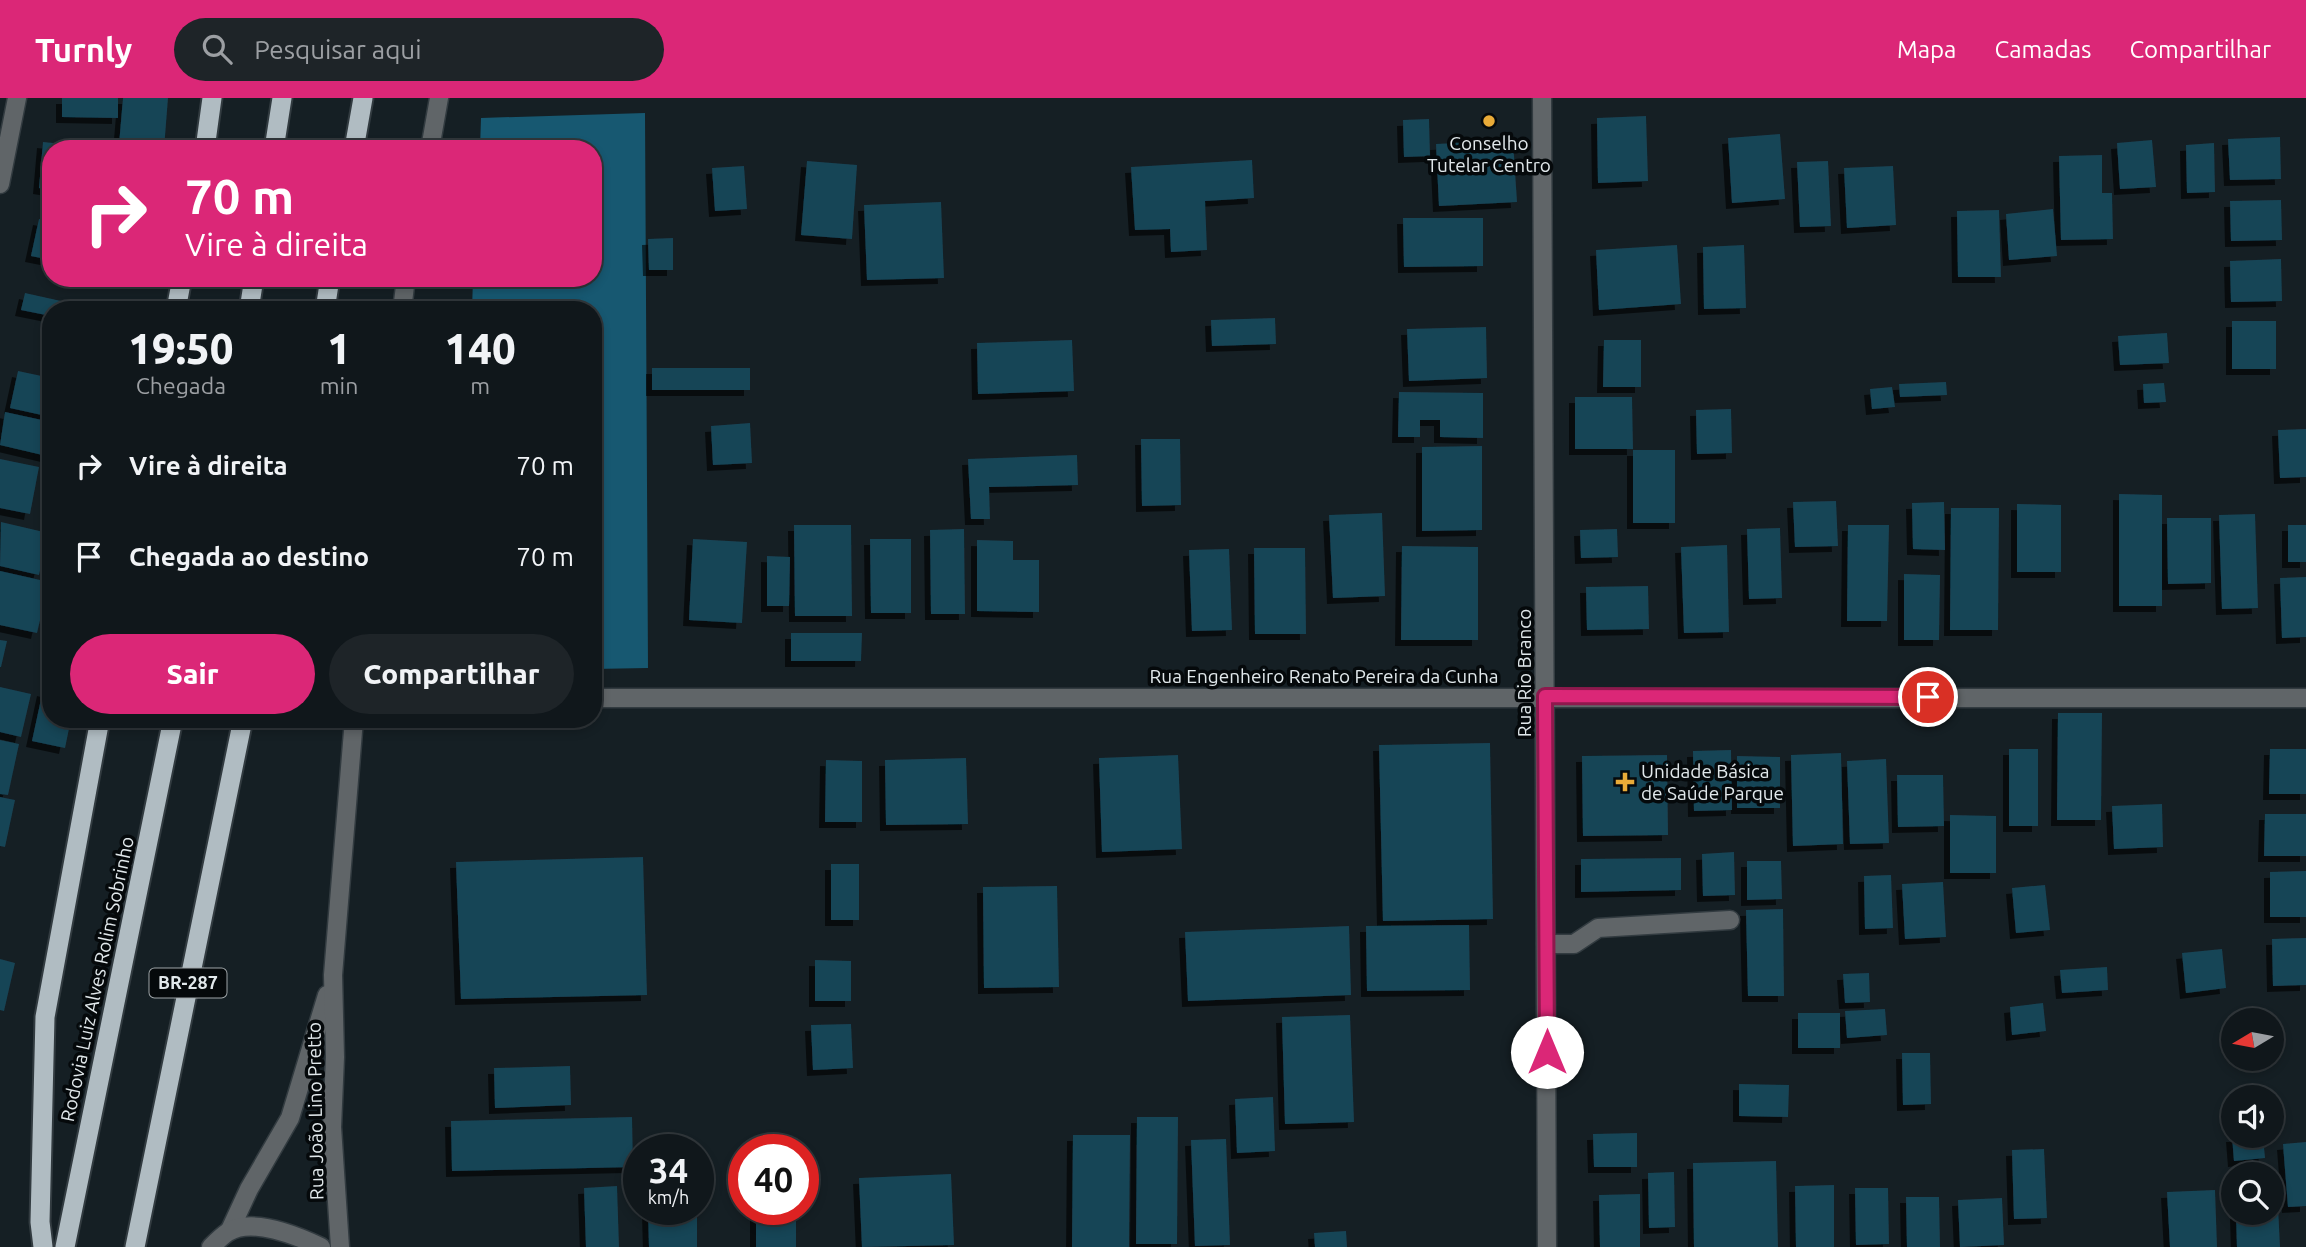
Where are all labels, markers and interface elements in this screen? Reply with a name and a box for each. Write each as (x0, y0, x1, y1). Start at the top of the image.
search box (174, 18, 664, 81)
icon: search (198, 30, 236, 68)
text: Turnly (35, 31, 132, 68)
text: Pesquisar aqui (254, 35, 422, 64)
text: Mapa (1897, 36, 1956, 63)
text: Camadas (1994, 36, 2091, 63)
text: Compartilhar (2129, 36, 2271, 63)
marker: Conselho Tutelar Centro (1481, 113, 1497, 129)
place label: Conselho Tutelar Centro (1427, 132, 1551, 176)
icon: right (70, 168, 161, 259)
text: 70 m (185, 168, 294, 223)
text: Vire à direita (185, 226, 368, 262)
text: 19:50 (128, 325, 233, 372)
text: 1 (327, 325, 351, 372)
text: 140 (445, 325, 516, 372)
text: Chegada (136, 373, 226, 398)
text: min (320, 373, 358, 398)
text: m (470, 373, 490, 398)
icon: right (70, 447, 108, 485)
text: Vire à direita (129, 451, 288, 480)
text: 70 m (516, 451, 574, 480)
icon: arrive (70, 538, 108, 576)
text: Chegada ao destino (129, 542, 369, 571)
text: 70 m (516, 542, 574, 571)
street label: Rua Rio Branco (1513, 609, 1535, 737)
button: Sair (70, 634, 315, 714)
button: Compartilhar (329, 634, 574, 714)
street label: Rua Engenheiro Renato Pereira da Cunha (1149, 665, 1499, 687)
pin (1898, 667, 1958, 727)
icon: arrive (1909, 678, 1947, 716)
place label: Unidade Básica de Saúde Parque (1641, 760, 1784, 804)
marker: Unidade Básica de Saúde Parque (1615, 772, 1635, 792)
street label: Rodovia Luiz Alves Rolim Sobrinho (56, 834, 138, 1124)
road number: BR-287 (150, 968, 227, 998)
north arrow (2221, 1008, 2284, 1071)
map controls (2221, 1008, 2284, 1225)
position arrow (1510, 1015, 1584, 1089)
street label: Rua João Lino Pretto (302, 1022, 328, 1200)
button: sound (2221, 1085, 2284, 1148)
speed limit sign: 40 (728, 1134, 819, 1225)
text: 34 (649, 1150, 688, 1190)
button: search (2221, 1162, 2284, 1225)
text: km/h (648, 1187, 689, 1207)

